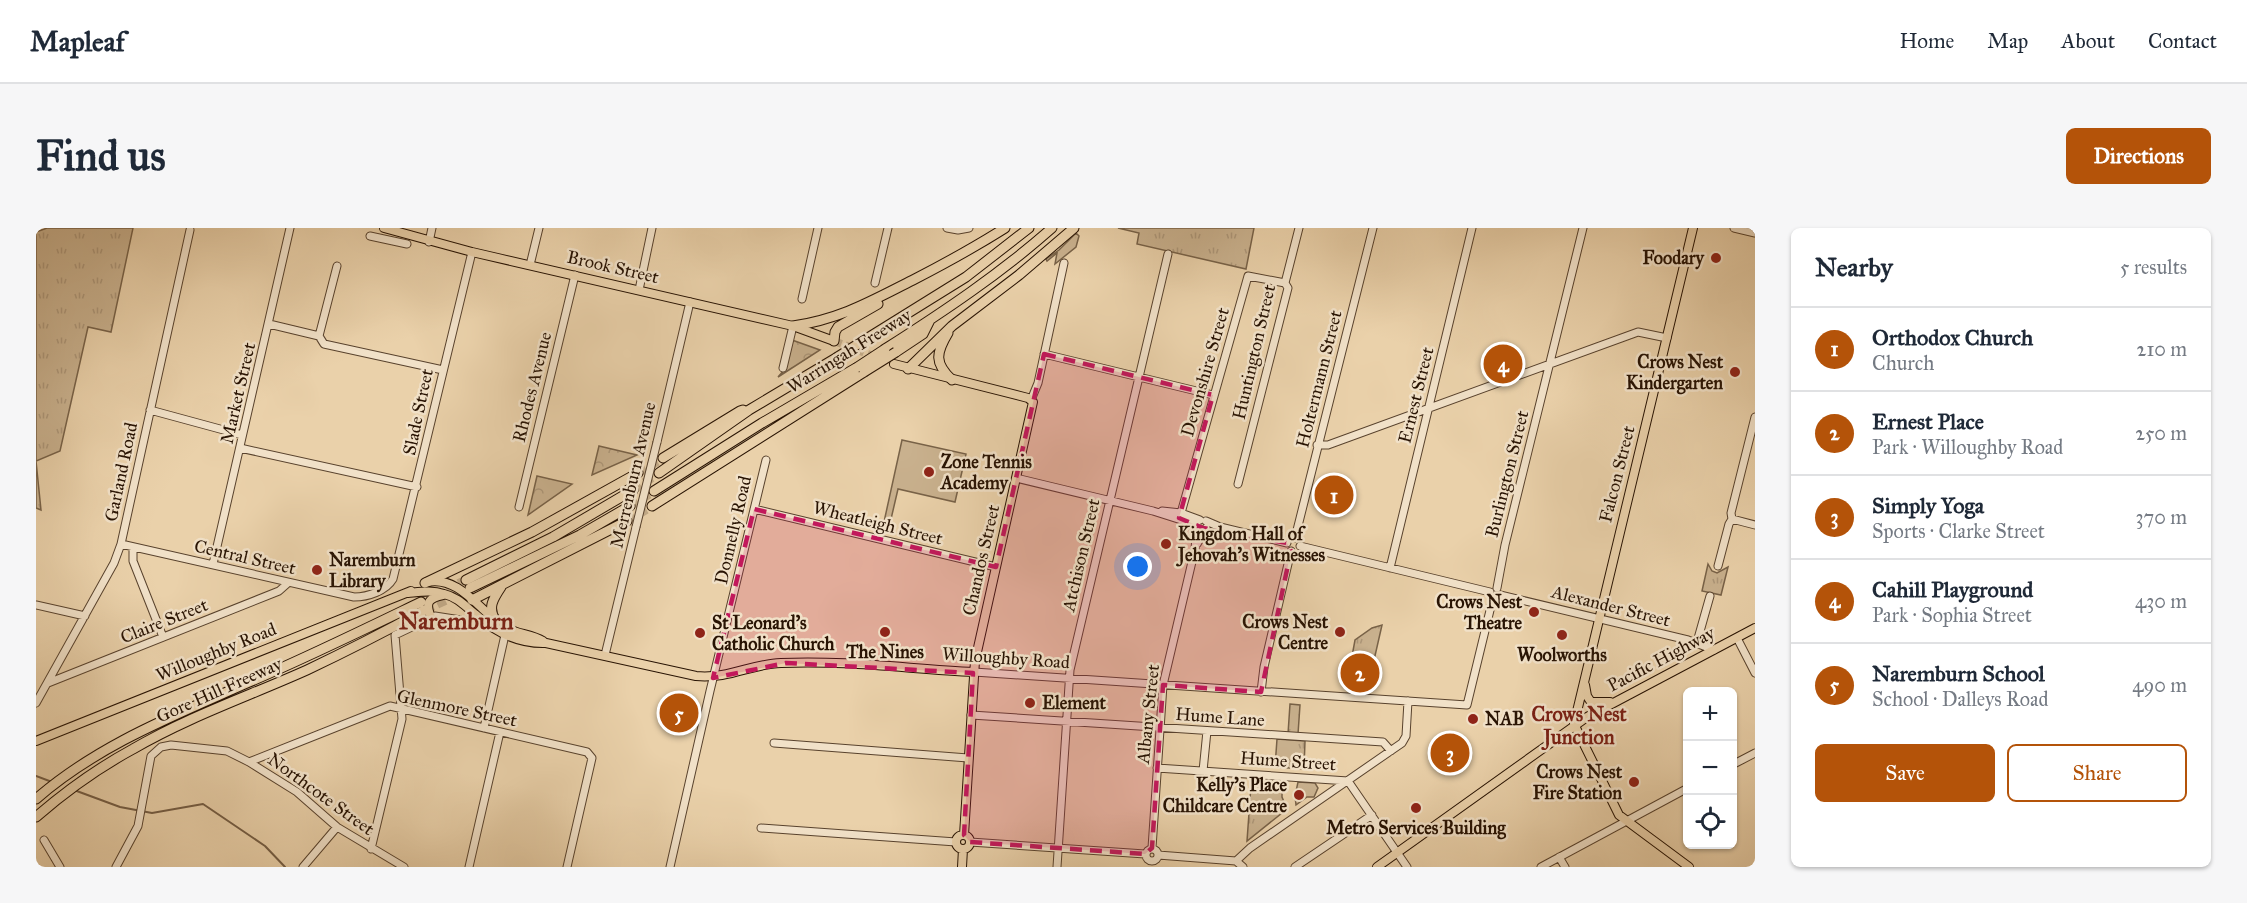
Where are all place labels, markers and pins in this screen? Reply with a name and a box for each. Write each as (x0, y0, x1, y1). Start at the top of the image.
place label: Foodary (1642, 247, 1706, 270)
marker: Foodary (1709, 251, 1723, 265)
pin: 4 (1484, 342, 1522, 386)
place label: Crows Nest Kindergarten (1626, 351, 1724, 395)
marker: Crows Nest Kindergarten (1728, 365, 1742, 379)
place label: Zone Tennis Academy (940, 451, 1032, 495)
marker: Zone Tennis Academy (922, 465, 936, 479)
pin: 1 (1314, 472, 1354, 518)
place label: Kingdom Hall of Jehovah's Witnesses (1176, 523, 1326, 567)
marker: Kingdom Hall of Jehovah's Witnesses (1159, 537, 1173, 551)
place label: Naremburn Library (329, 549, 416, 593)
marker: Naremburn Library (310, 563, 324, 577)
place label: Crows Nest Theatre (1436, 591, 1523, 634)
marker: Crows Nest Theatre (1527, 605, 1541, 619)
place label: Crows Nest Centre (1242, 611, 1329, 654)
place label: St Leonard's Catholic Church (712, 612, 836, 655)
marker: The Nines (878, 625, 892, 639)
marker: Crows Nest Centre (1333, 625, 1347, 639)
marker: St Leonard's Catholic Church (693, 626, 707, 640)
marker: Woolworths (1555, 628, 1569, 642)
place label: The Nines (845, 641, 924, 663)
place label: Woolworths (1517, 644, 1607, 666)
pin: 2 (1340, 650, 1380, 696)
pin: 5 (660, 690, 698, 736)
place label: Element (1042, 692, 1106, 714)
marker: Element (1023, 696, 1037, 710)
place label: NAB (1485, 708, 1524, 730)
marker: NAB (1466, 712, 1480, 726)
pin: 3 (1430, 730, 1470, 776)
place label: Crows Nest Fire Station (1533, 761, 1623, 804)
place label: Kelly’s Place Childcare Centre (1163, 774, 1287, 817)
marker: Crows Nest Fire Station (1627, 775, 1641, 789)
marker: Kelly’s Place Childcare Centre (1292, 788, 1306, 802)
marker: Metro Services Building (1409, 801, 1423, 815)
place label: Metro Services Building (1326, 817, 1506, 840)

